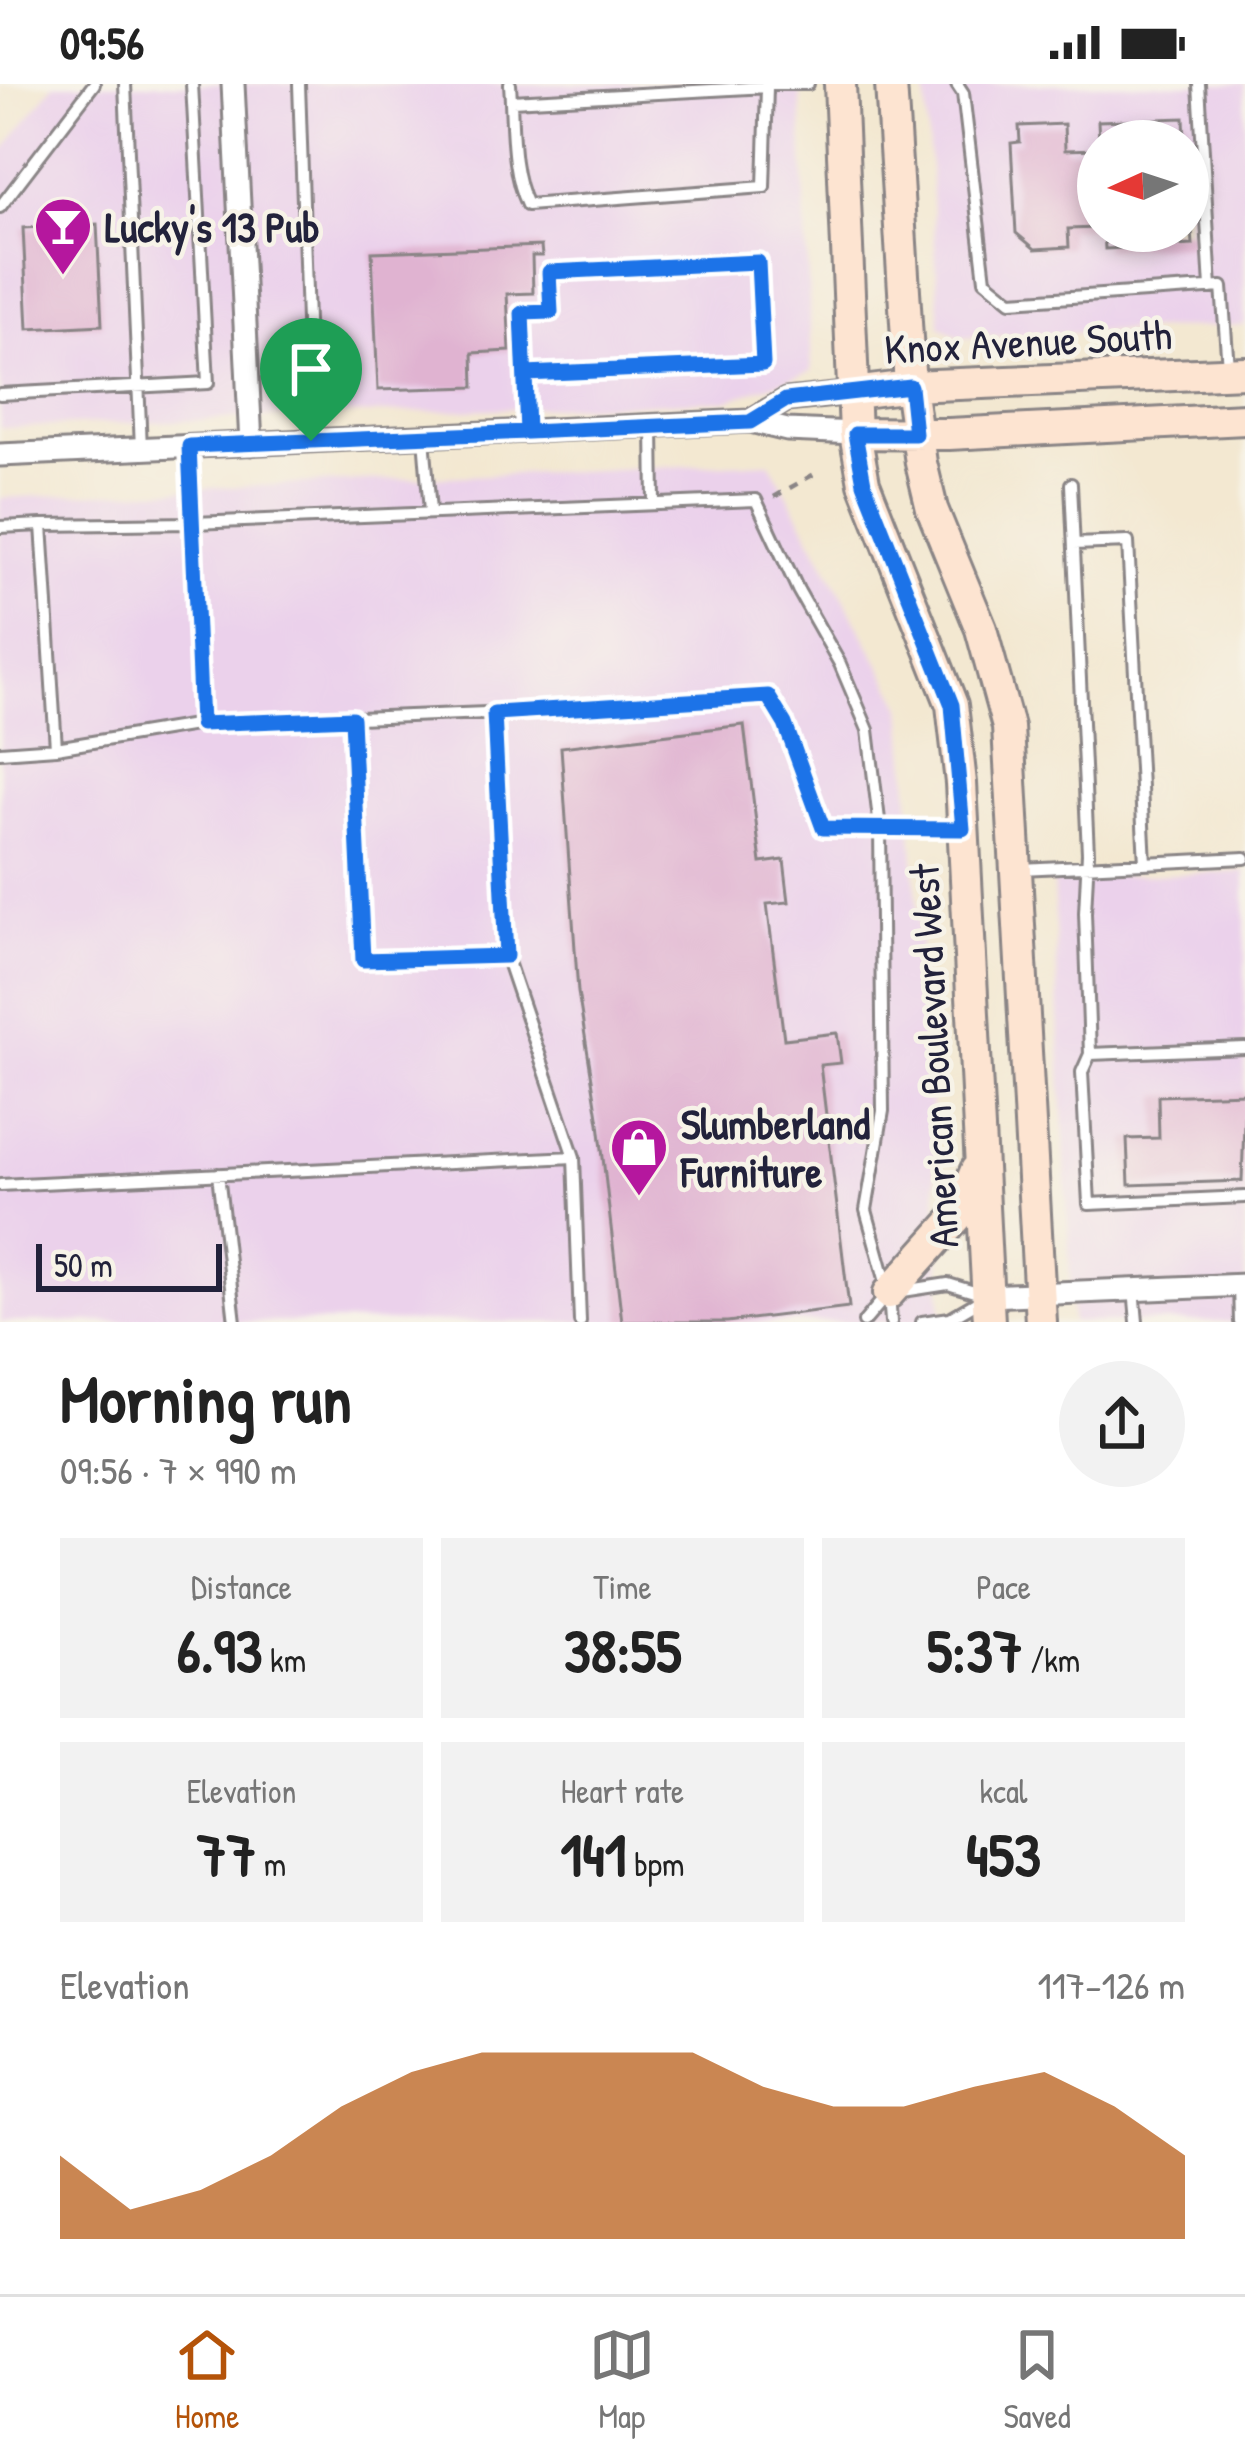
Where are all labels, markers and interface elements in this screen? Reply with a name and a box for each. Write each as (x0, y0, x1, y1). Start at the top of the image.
text: 09:56 (60, 12, 144, 73)
north arrow (1077, 120, 1209, 252)
map controls (1077, 120, 1209, 252)
bar icon: Lucky's 13 Pub (32, 195, 94, 277)
place label: Lucky's 13 Pub (105, 198, 320, 256)
street label: Knox Avenue South (883, 305, 1173, 377)
pin (260, 318, 362, 441)
icon: arrive (278, 336, 344, 402)
street label: American Boulevard West (894, 862, 972, 1249)
place label: Slumberland Furniture (680, 1095, 871, 1200)
shop icon: Slumberland Furniture (608, 1116, 670, 1198)
scale bar (36, 1238, 222, 1291)
text: 50 m (54, 1243, 113, 1287)
text: Morning run (60, 1353, 352, 1443)
button: share (1059, 1361, 1185, 1487)
text: 09:56 · 7 × 990 m (60, 1443, 297, 1496)
text: Distance (191, 1565, 292, 1609)
text: Time (593, 1565, 652, 1609)
text: Pace (976, 1565, 1031, 1609)
text: 6.93 (177, 1609, 262, 1691)
text: 38:55 (564, 1609, 681, 1691)
text: 5:37 (927, 1609, 1023, 1691)
text: km (262, 1638, 306, 1682)
text: /km (1023, 1638, 1080, 1682)
text: Elevation (187, 1769, 296, 1813)
text: Heart rate (561, 1769, 684, 1813)
text: kcal (979, 1769, 1028, 1813)
text: 77 (197, 1813, 256, 1895)
text: 141 (561, 1813, 627, 1895)
text: 453 (966, 1813, 1041, 1895)
text: m (256, 1842, 286, 1886)
text: bpm (627, 1842, 684, 1886)
text: Elevation (60, 1958, 190, 2011)
text: 117–126 m (1038, 1958, 1185, 2011)
tab: Home (174, 2322, 240, 2438)
tab: Map (589, 2322, 655, 2438)
tab: Saved (1003, 2322, 1071, 2438)

